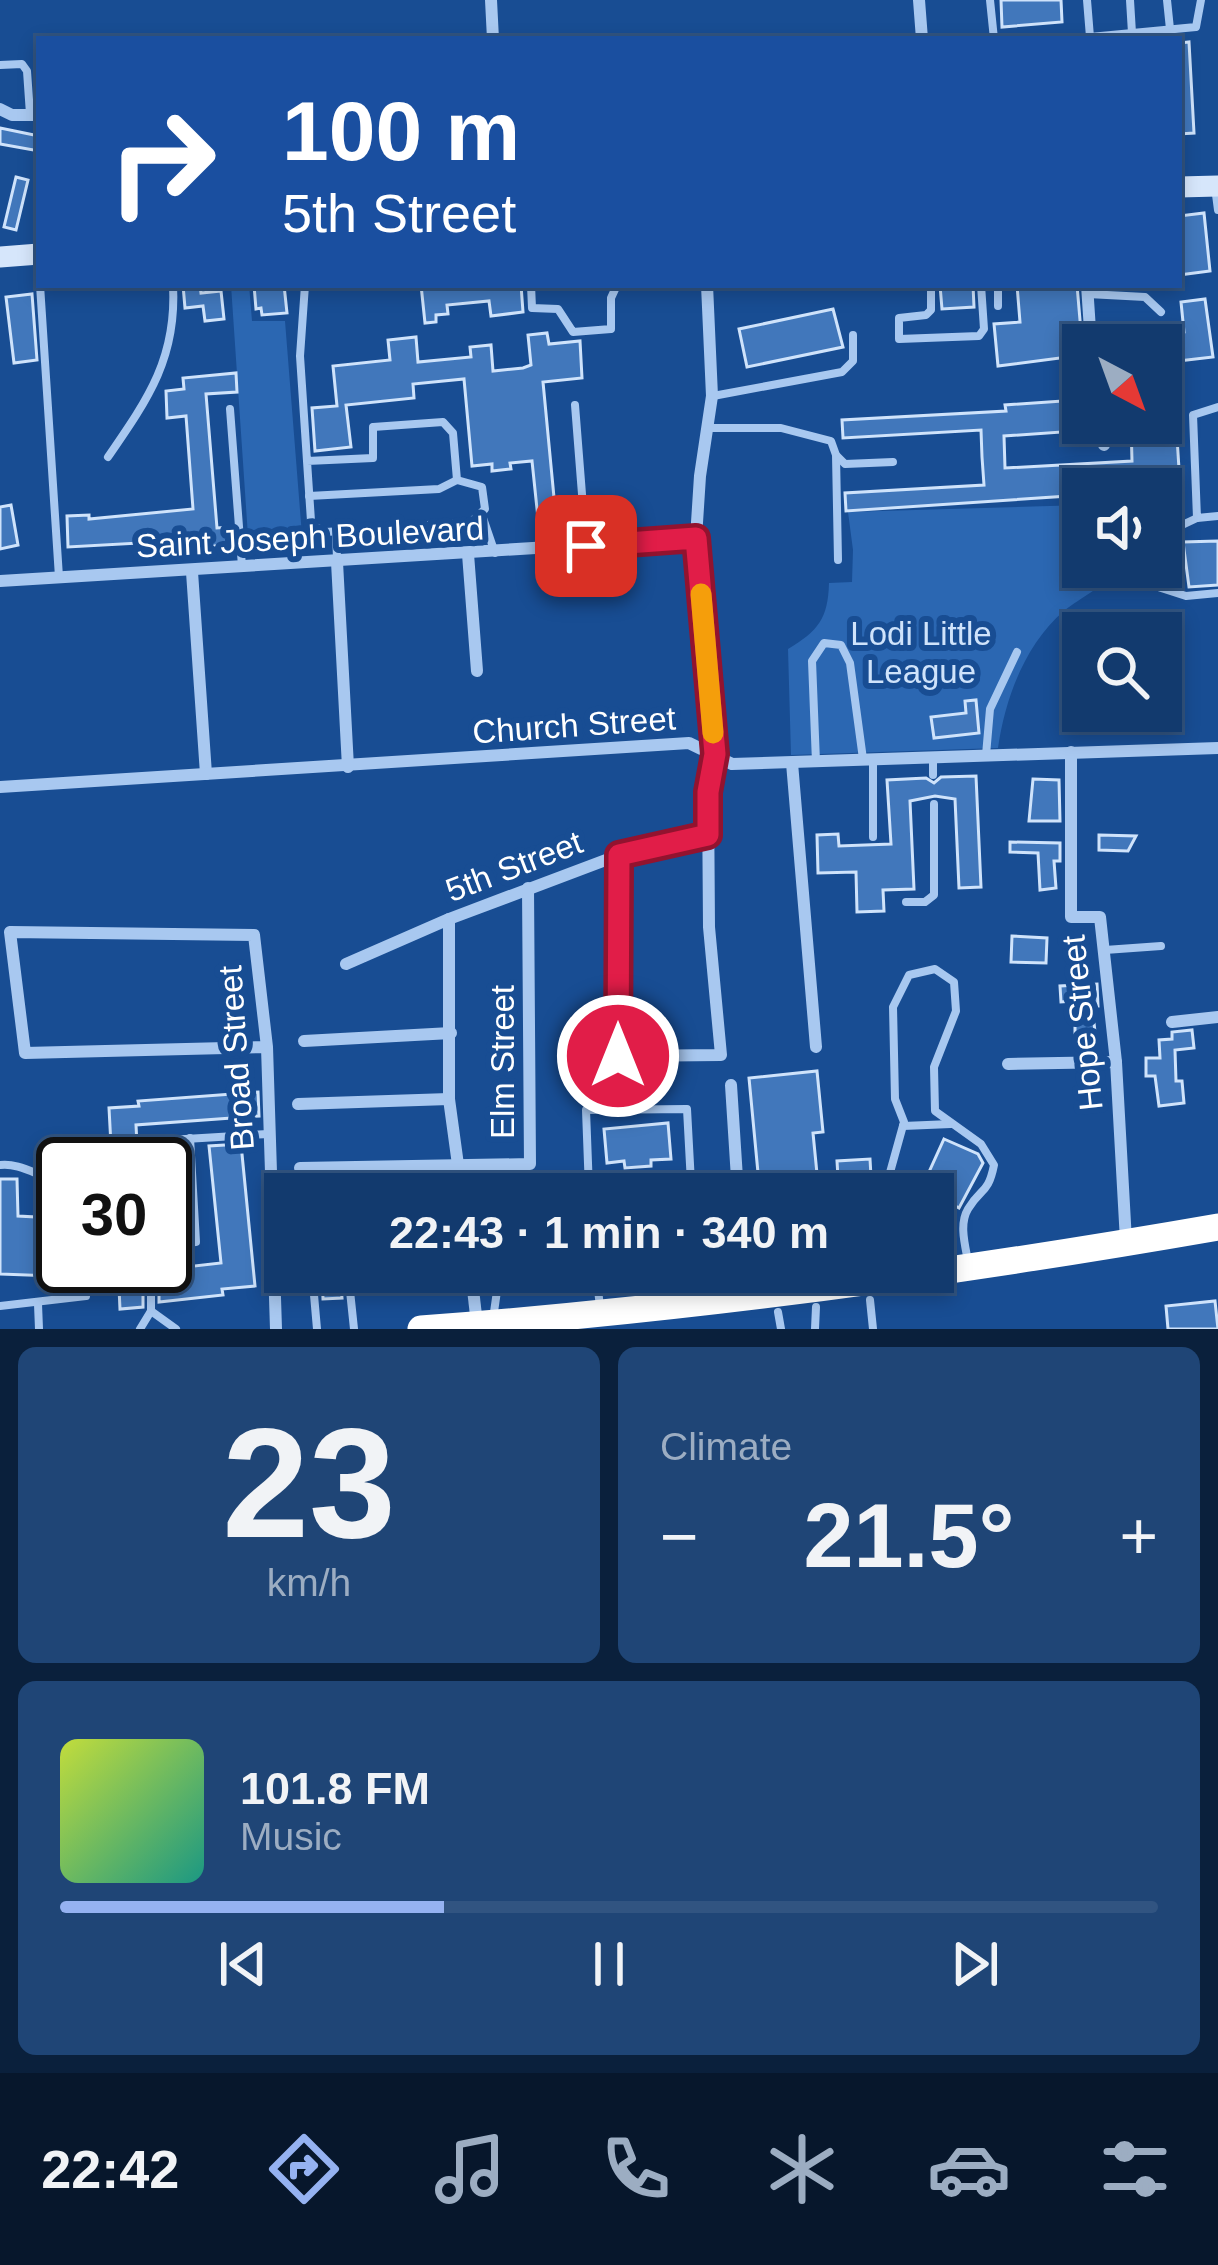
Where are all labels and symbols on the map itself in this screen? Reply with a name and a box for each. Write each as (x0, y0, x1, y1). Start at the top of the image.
north arrow (1062, 324, 1182, 444)
pin (535, 495, 637, 597)
street label: Saint Joseph Boulevard (135, 509, 485, 565)
park label: Lodi Little League (850, 615, 992, 690)
street label: Church Street (471, 699, 677, 751)
street label: 5th Street (441, 823, 587, 909)
street label: Hope Street (1054, 933, 1110, 1113)
street label: Broad Street (211, 964, 261, 1152)
street label: Elm Street (484, 985, 521, 1139)
position arrow (555, 993, 681, 1119)
speed limit sign: 30 (36, 1137, 192, 1293)

